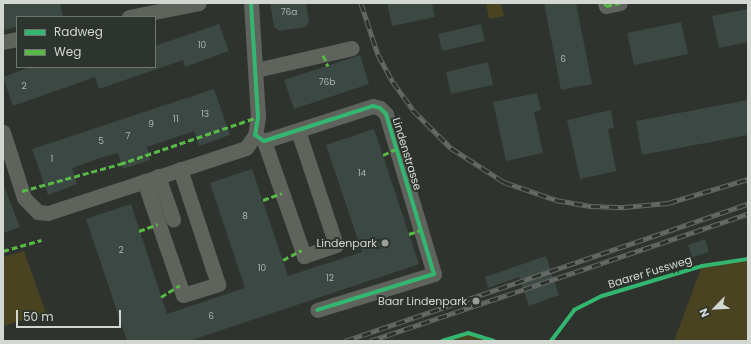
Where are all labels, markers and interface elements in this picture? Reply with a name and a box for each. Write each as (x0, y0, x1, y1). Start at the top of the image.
house number: 76a (281, 7, 297, 17)
legend (16, 16, 156, 68)
text: Radweg (54, 23, 103, 40)
house number: 10 (198, 40, 206, 50)
text: Weg (54, 43, 81, 60)
house number: 6 (560, 54, 566, 64)
house number: 76b (319, 77, 335, 87)
house number: 2 (21, 81, 27, 91)
house number: 13 (201, 109, 209, 119)
house number: 11 (173, 114, 179, 124)
street label: Lindenstrasse (390, 116, 424, 192)
house number: 9 (148, 119, 154, 129)
house number: 7 (126, 131, 130, 141)
house number: 5 (98, 136, 104, 146)
house number: 1 (51, 154, 53, 164)
house number: 14 (358, 168, 366, 178)
house number: 8 (242, 211, 248, 221)
place label: Lindenpark (317, 236, 377, 250)
marker: Lindenpark (380, 238, 390, 248)
house number: 2 (118, 245, 124, 255)
street label: Baarer Fussweg (607, 253, 693, 291)
house number: 10 (258, 263, 266, 273)
house number: 12 (326, 273, 334, 283)
north arrow (695, 288, 735, 328)
place label: Baar Lindenpark (378, 294, 467, 308)
marker: Baar Lindenpark (470, 295, 482, 307)
scale bar (18, 302, 123, 328)
text: N (695, 306, 713, 320)
text: 50 m (23, 308, 54, 325)
house number: 6 (208, 311, 214, 321)

